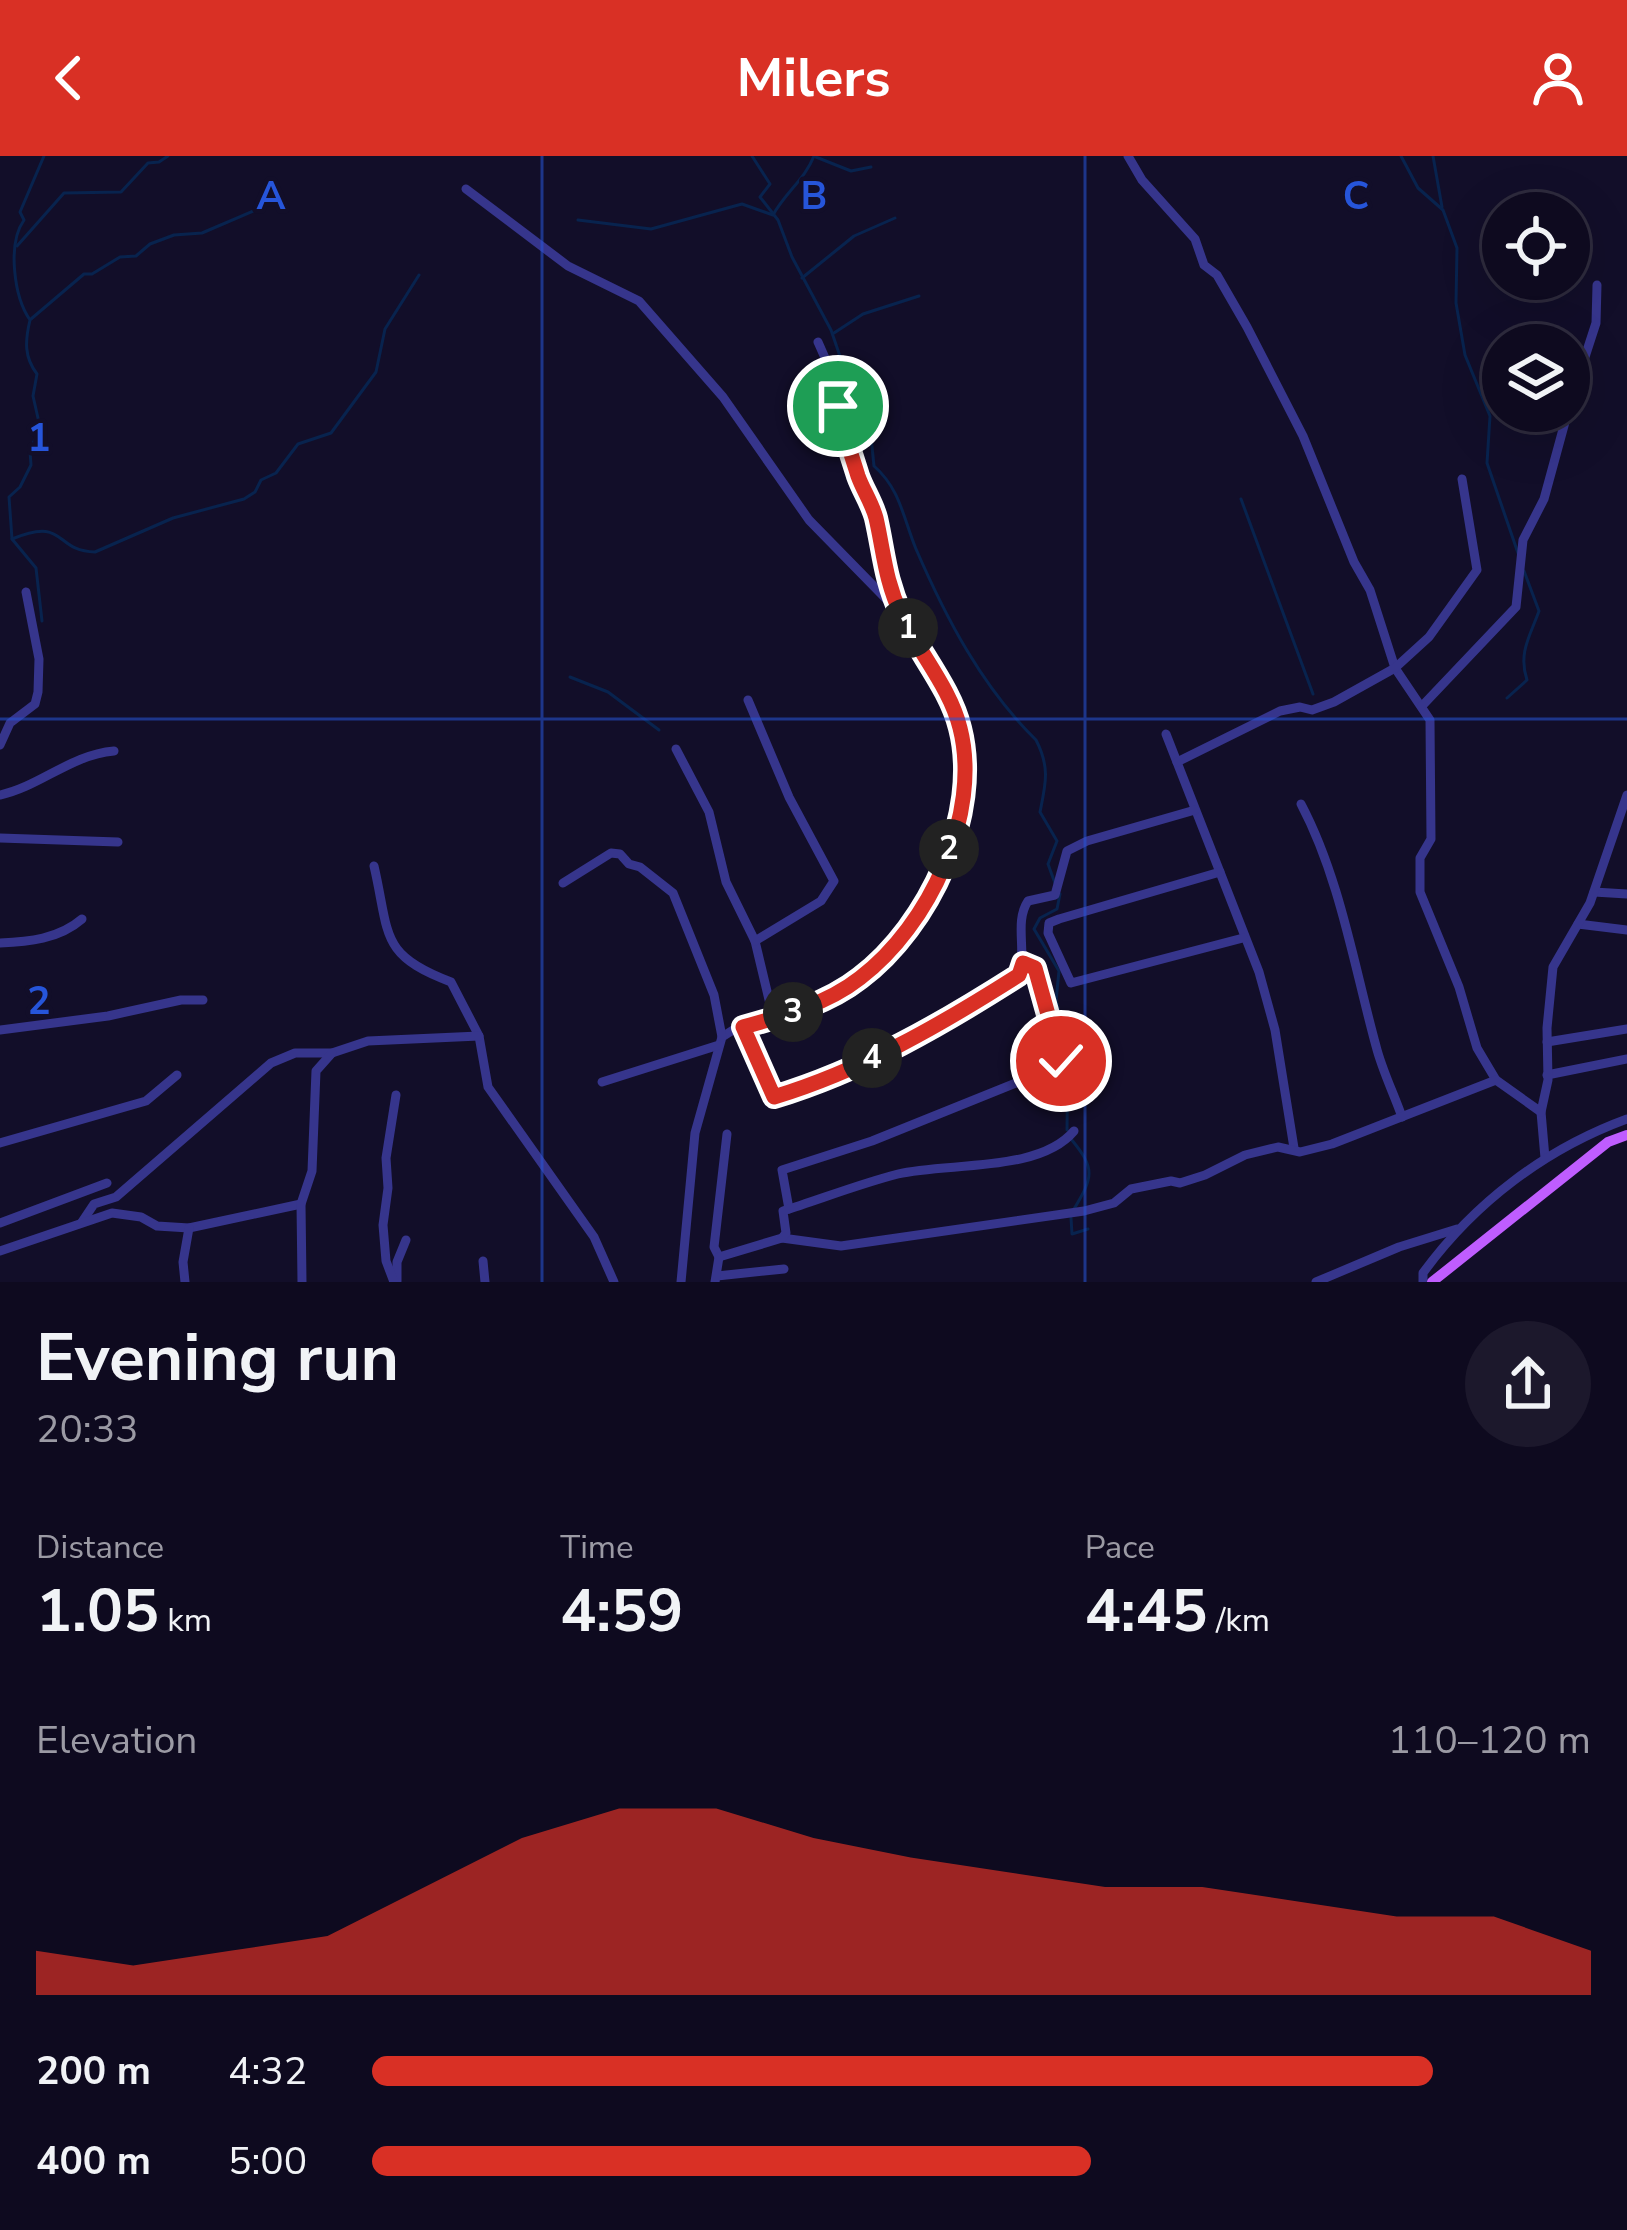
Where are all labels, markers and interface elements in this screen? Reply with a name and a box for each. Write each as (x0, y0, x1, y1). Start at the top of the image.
text: Milers (736, 41, 891, 115)
icon: back (36, 45, 102, 111)
icon: person (1525, 45, 1591, 111)
text: A (256, 170, 286, 223)
text: B (801, 170, 827, 223)
text: C (1343, 170, 1369, 223)
map controls (1482, 192, 1590, 432)
button: locate (1482, 192, 1590, 300)
button: layers (1482, 324, 1590, 432)
pin (787, 355, 889, 457)
icon: arrive (805, 373, 871, 439)
text: 1 (27, 412, 51, 465)
pin: 1 (878, 598, 938, 658)
text: 1 (898, 605, 918, 650)
pin: 2 (919, 819, 979, 879)
text: 2 (939, 826, 959, 871)
text: 2 (27, 975, 51, 1028)
pin: 3 (763, 982, 823, 1042)
text: 3 (783, 989, 803, 1034)
pin (1010, 1010, 1112, 1112)
pin: 4 (842, 1028, 902, 1088)
icon: check (1028, 1028, 1094, 1094)
text: 4 (862, 1035, 882, 1080)
text: Evening run (36, 1313, 399, 1403)
button: share (1465, 1321, 1591, 1447)
text: 20:33 (36, 1403, 139, 1456)
text: Distance (36, 1525, 164, 1570)
text: Time (560, 1525, 634, 1570)
text: Pace (1085, 1525, 1155, 1570)
text: 1.05 (36, 1570, 159, 1652)
text: 4:59 (560, 1570, 683, 1652)
text: 4:45 (1085, 1570, 1208, 1652)
text: km (159, 1598, 212, 1643)
text: /km (1208, 1598, 1270, 1643)
text: Elevation (36, 1714, 197, 1767)
text: 110–120 m (1388, 1714, 1591, 1767)
text: 200 m (36, 2045, 151, 2098)
text: 4:32 (228, 2045, 307, 2098)
text: 400 m (36, 2135, 151, 2188)
text: 5:00 (228, 2135, 307, 2188)

